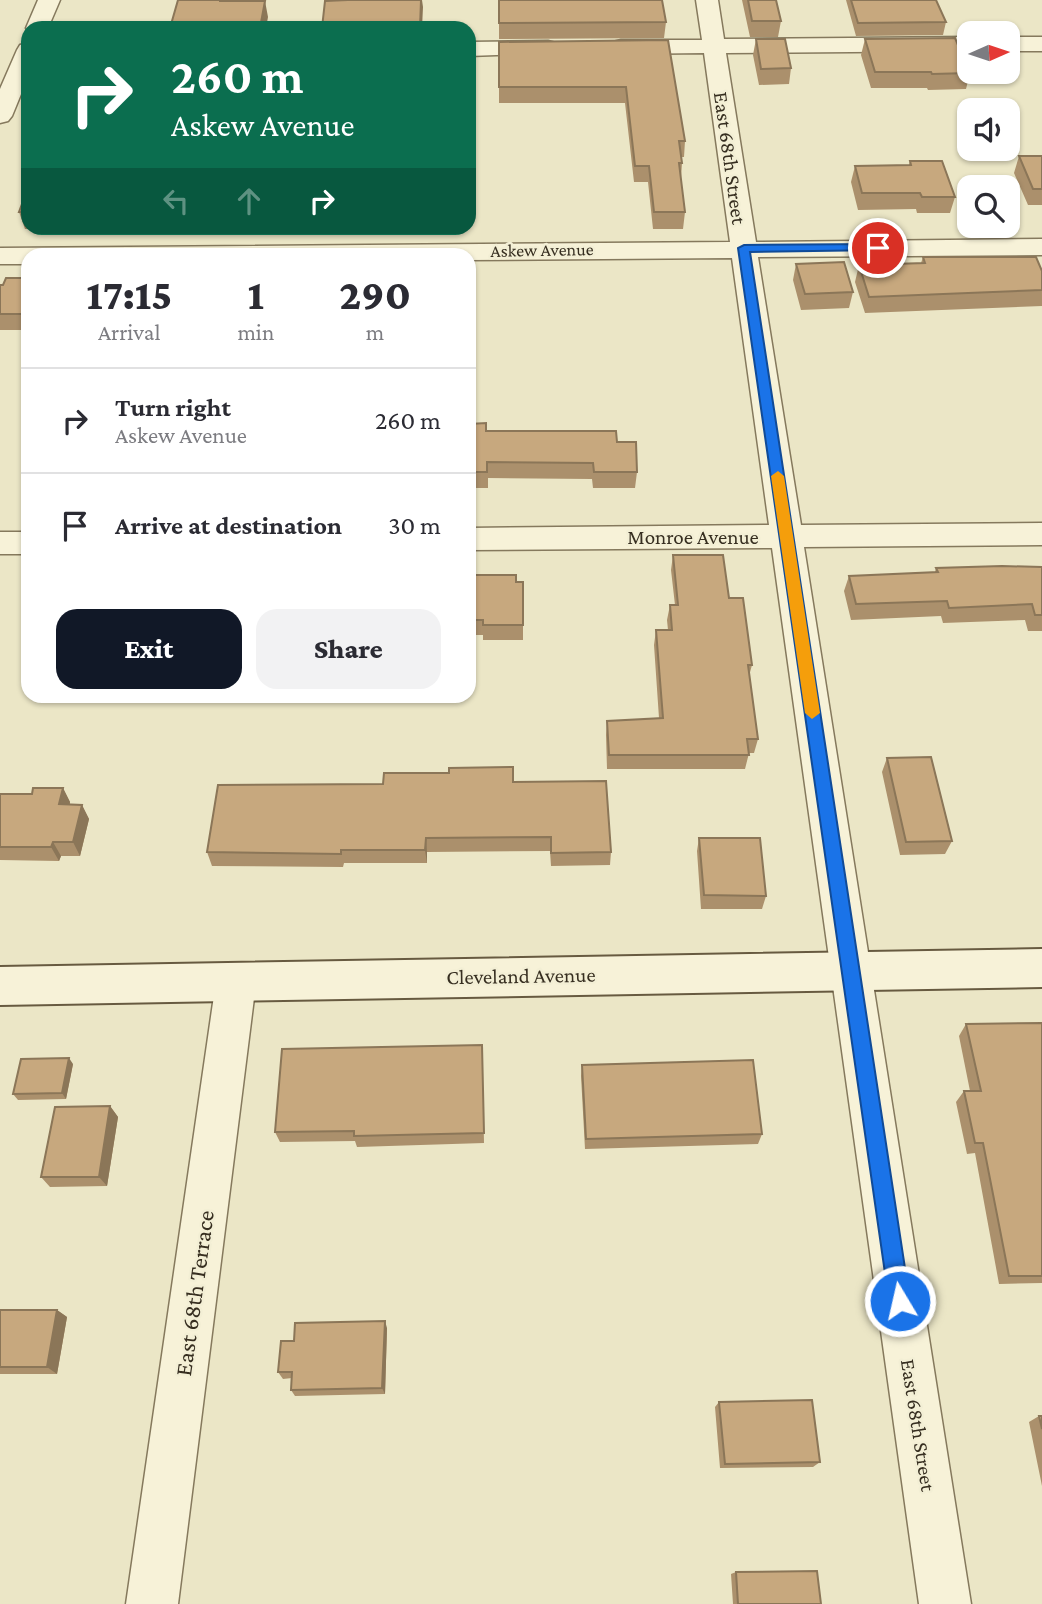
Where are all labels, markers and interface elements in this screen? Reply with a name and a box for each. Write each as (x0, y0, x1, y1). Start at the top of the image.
north arrow (957, 21, 1020, 84)
map controls (957, 21, 1020, 238)
icon: right (56, 49, 147, 140)
text: 260 m (171, 49, 303, 104)
street label: East 68th Street (709, 90, 751, 227)
button: sound (957, 98, 1020, 161)
text: Askew Avenue (171, 107, 355, 143)
button: search (957, 175, 1020, 238)
icon: left (157, 182, 195, 220)
icon: ahead (230, 182, 268, 220)
icon: right (303, 182, 341, 220)
pin (848, 218, 908, 278)
icon: arrive (859, 229, 897, 267)
street label: Askew Avenue (490, 239, 594, 261)
text: 17:15 (86, 271, 172, 318)
text: 1 (248, 271, 264, 318)
text: 290 (339, 271, 411, 318)
text: Arrival (98, 319, 160, 345)
text: min (237, 319, 274, 345)
text: m (366, 319, 384, 345)
text: Turn right (115, 393, 231, 422)
icon: right (56, 402, 94, 440)
text: 260 m (375, 406, 441, 435)
text: Askew Avenue (115, 422, 247, 448)
icon: arrive (56, 507, 94, 545)
text: Arrive at destination (115, 511, 342, 540)
text: 30 m (388, 511, 441, 540)
street label: Monroe Avenue (627, 525, 759, 549)
button: Exit (56, 609, 242, 689)
button: Share (256, 609, 441, 689)
street label: Cleveland Avenue (446, 963, 596, 989)
street label: East 68th Terrace (169, 1208, 219, 1378)
position arrow (863, 1264, 937, 1338)
street label: East 68th Street (896, 1357, 940, 1494)

